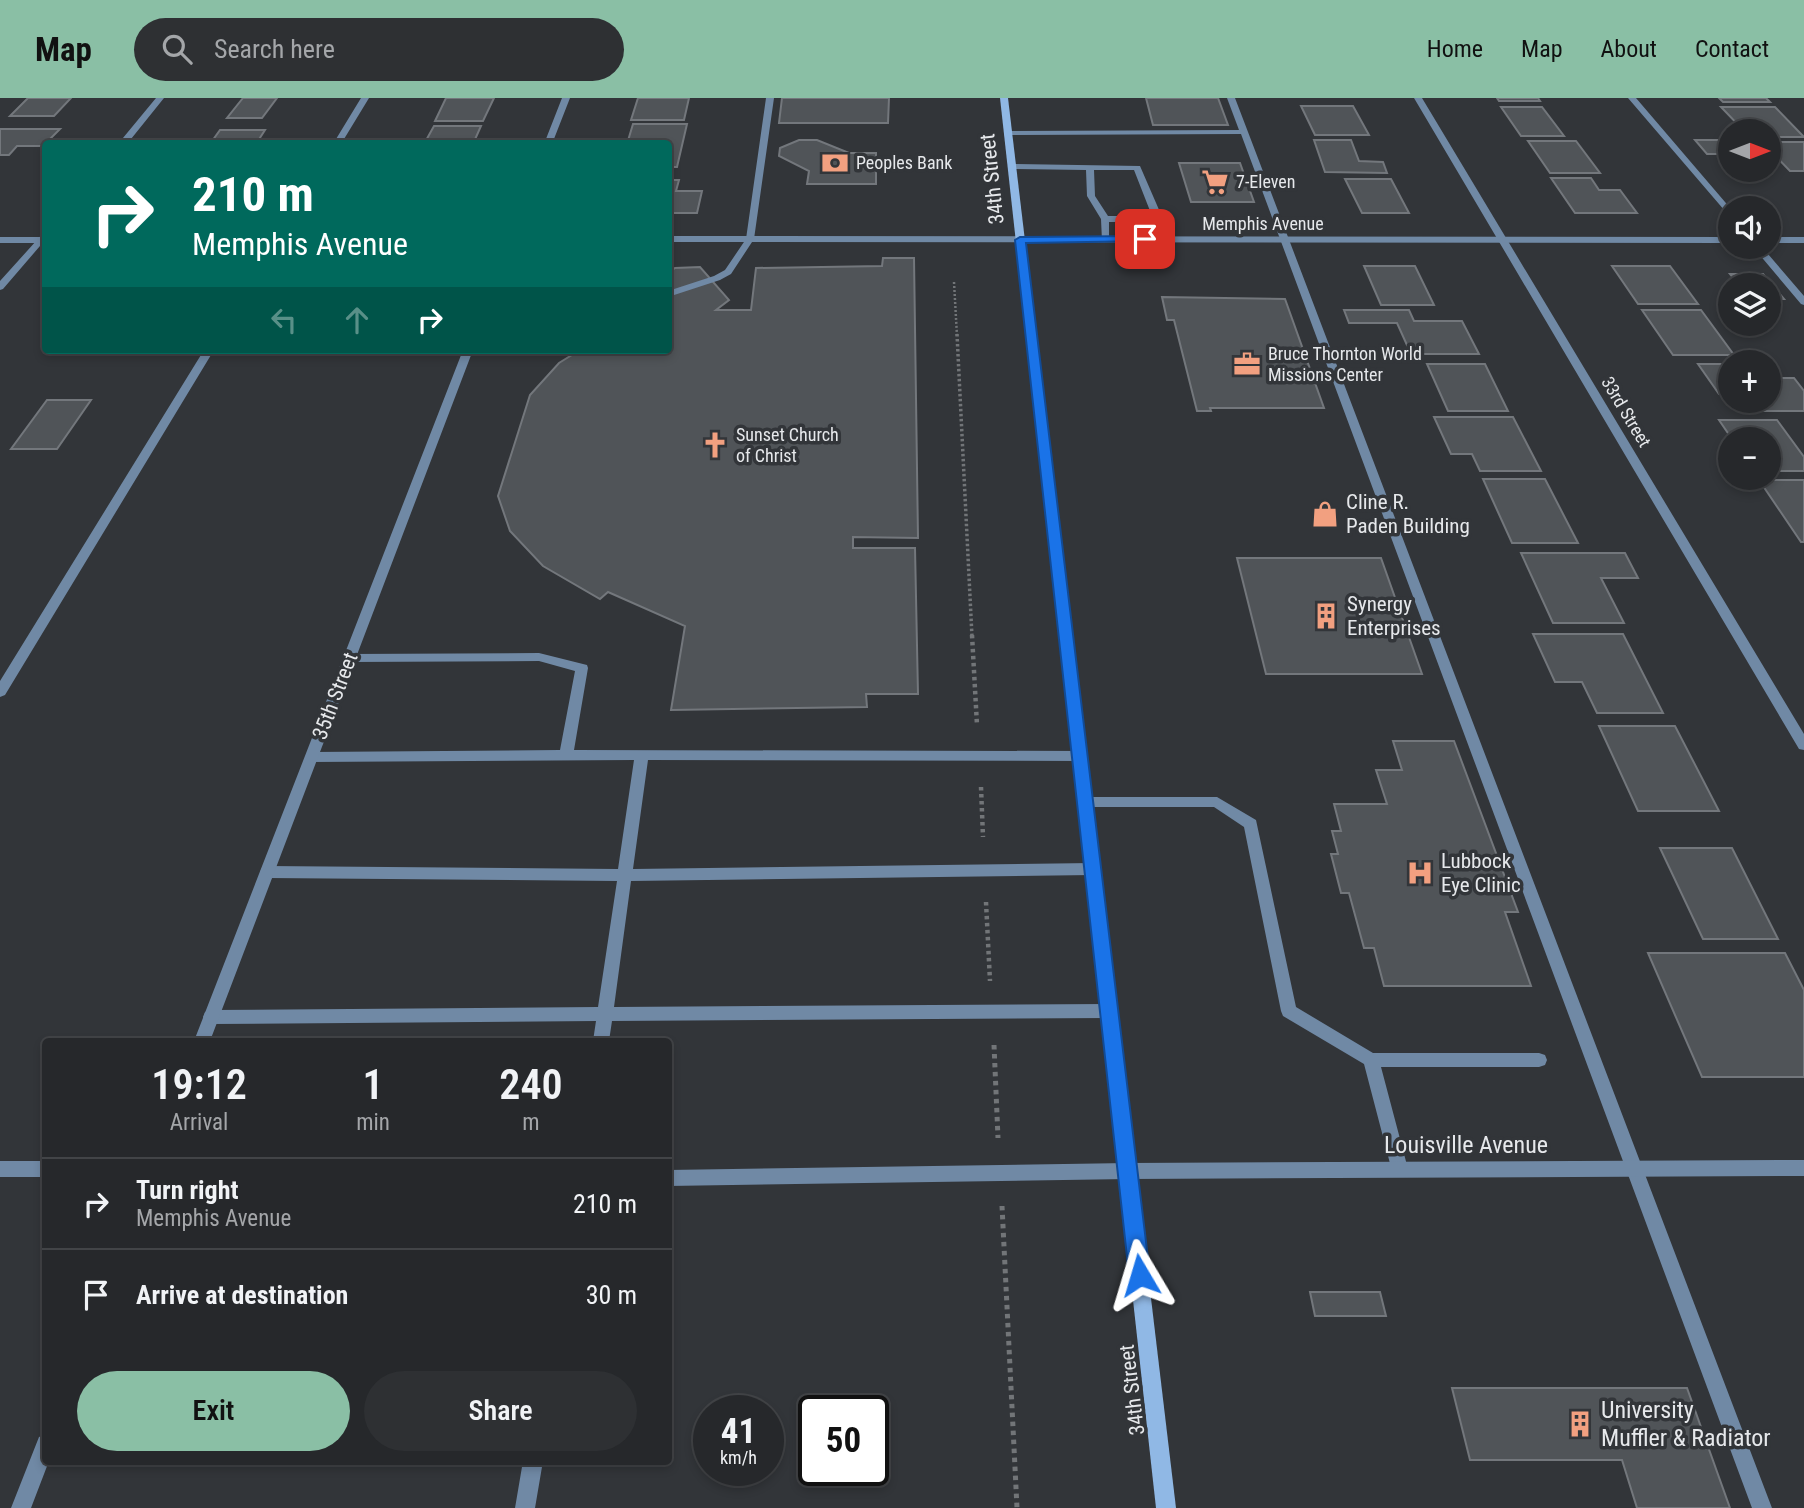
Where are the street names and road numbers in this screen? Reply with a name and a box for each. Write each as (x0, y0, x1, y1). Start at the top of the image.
street label: 34th Street (975, 132, 1009, 226)
street label: Memphis Avenue (1202, 213, 1324, 234)
street label: 33rd Street (1597, 373, 1656, 451)
street label: 35th Street (307, 649, 363, 743)
street label: Louisville Avenue (1384, 1131, 1548, 1159)
street label: 34th Street (1115, 1343, 1149, 1437)

